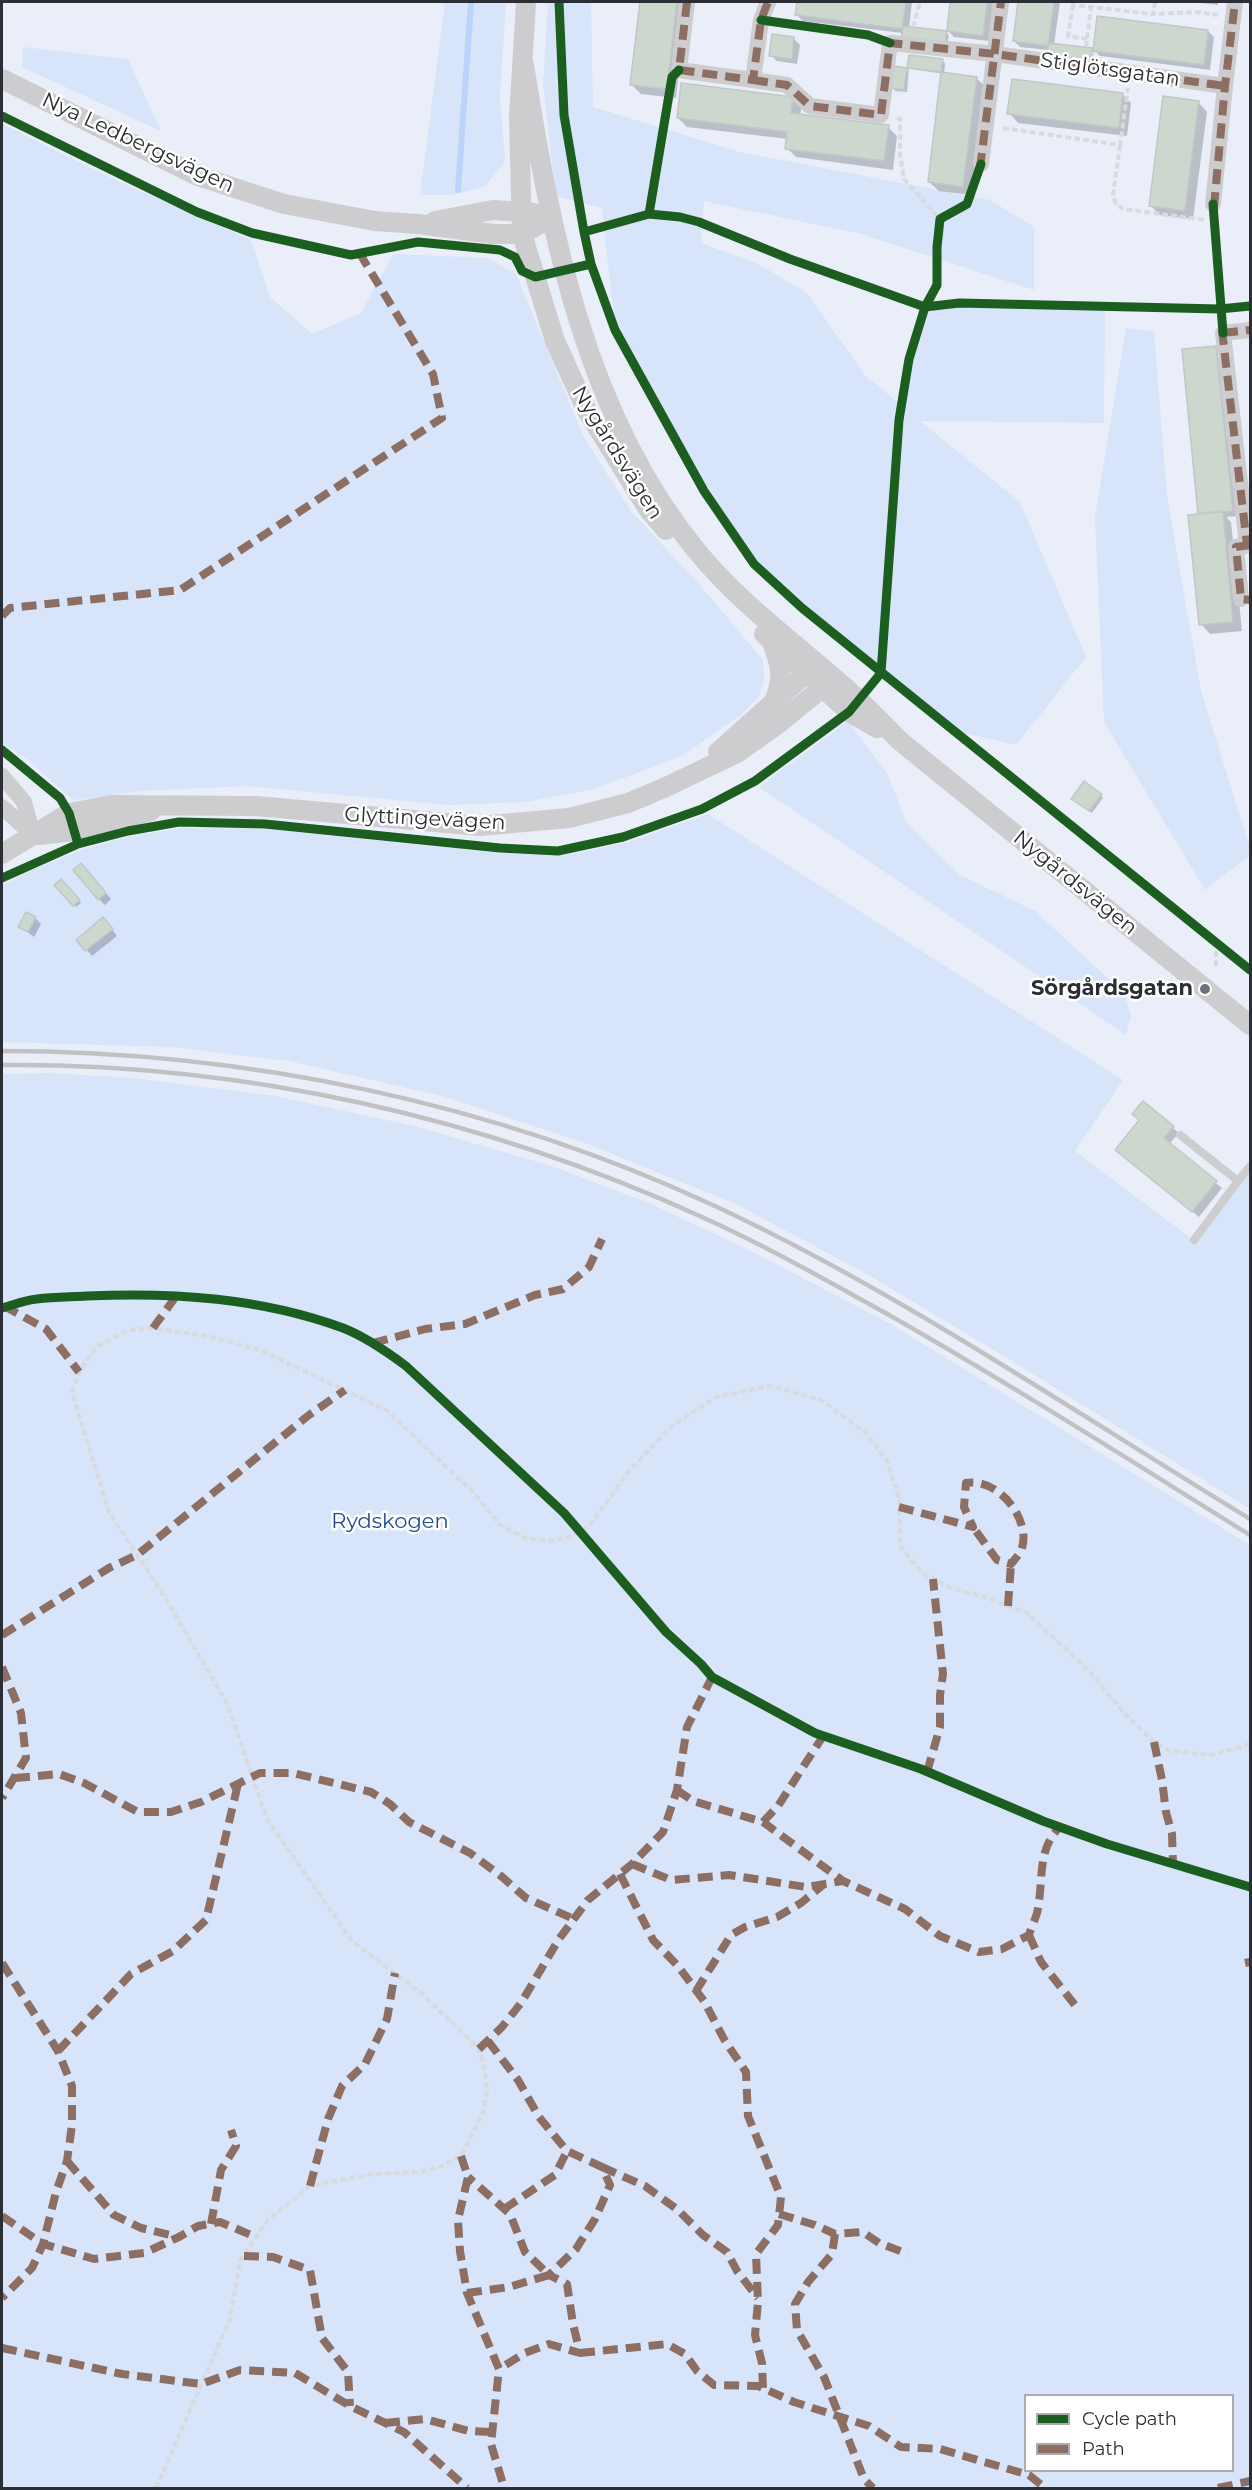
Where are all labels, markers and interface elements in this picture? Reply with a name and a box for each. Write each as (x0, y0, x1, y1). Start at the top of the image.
street label: Stiglötsgatan (1039, 48, 1181, 92)
street label: Nya Ledbergsvägen (38, 87, 238, 199)
street label: Nygårdsvägen (566, 382, 668, 524)
street label: Glyttingevägen (344, 802, 506, 836)
street label: Nygårdsvägen (1008, 825, 1142, 941)
place label: Sörgårdsgatan (1031, 976, 1193, 1002)
marker: Sörgårdsgatan (1198, 982, 1212, 996)
park label: Rydskogen (331, 1509, 449, 1535)
legend (1024, 2394, 1234, 2472)
text: Cycle path (1082, 2408, 1177, 2430)
text: Path (1082, 2438, 1125, 2460)

